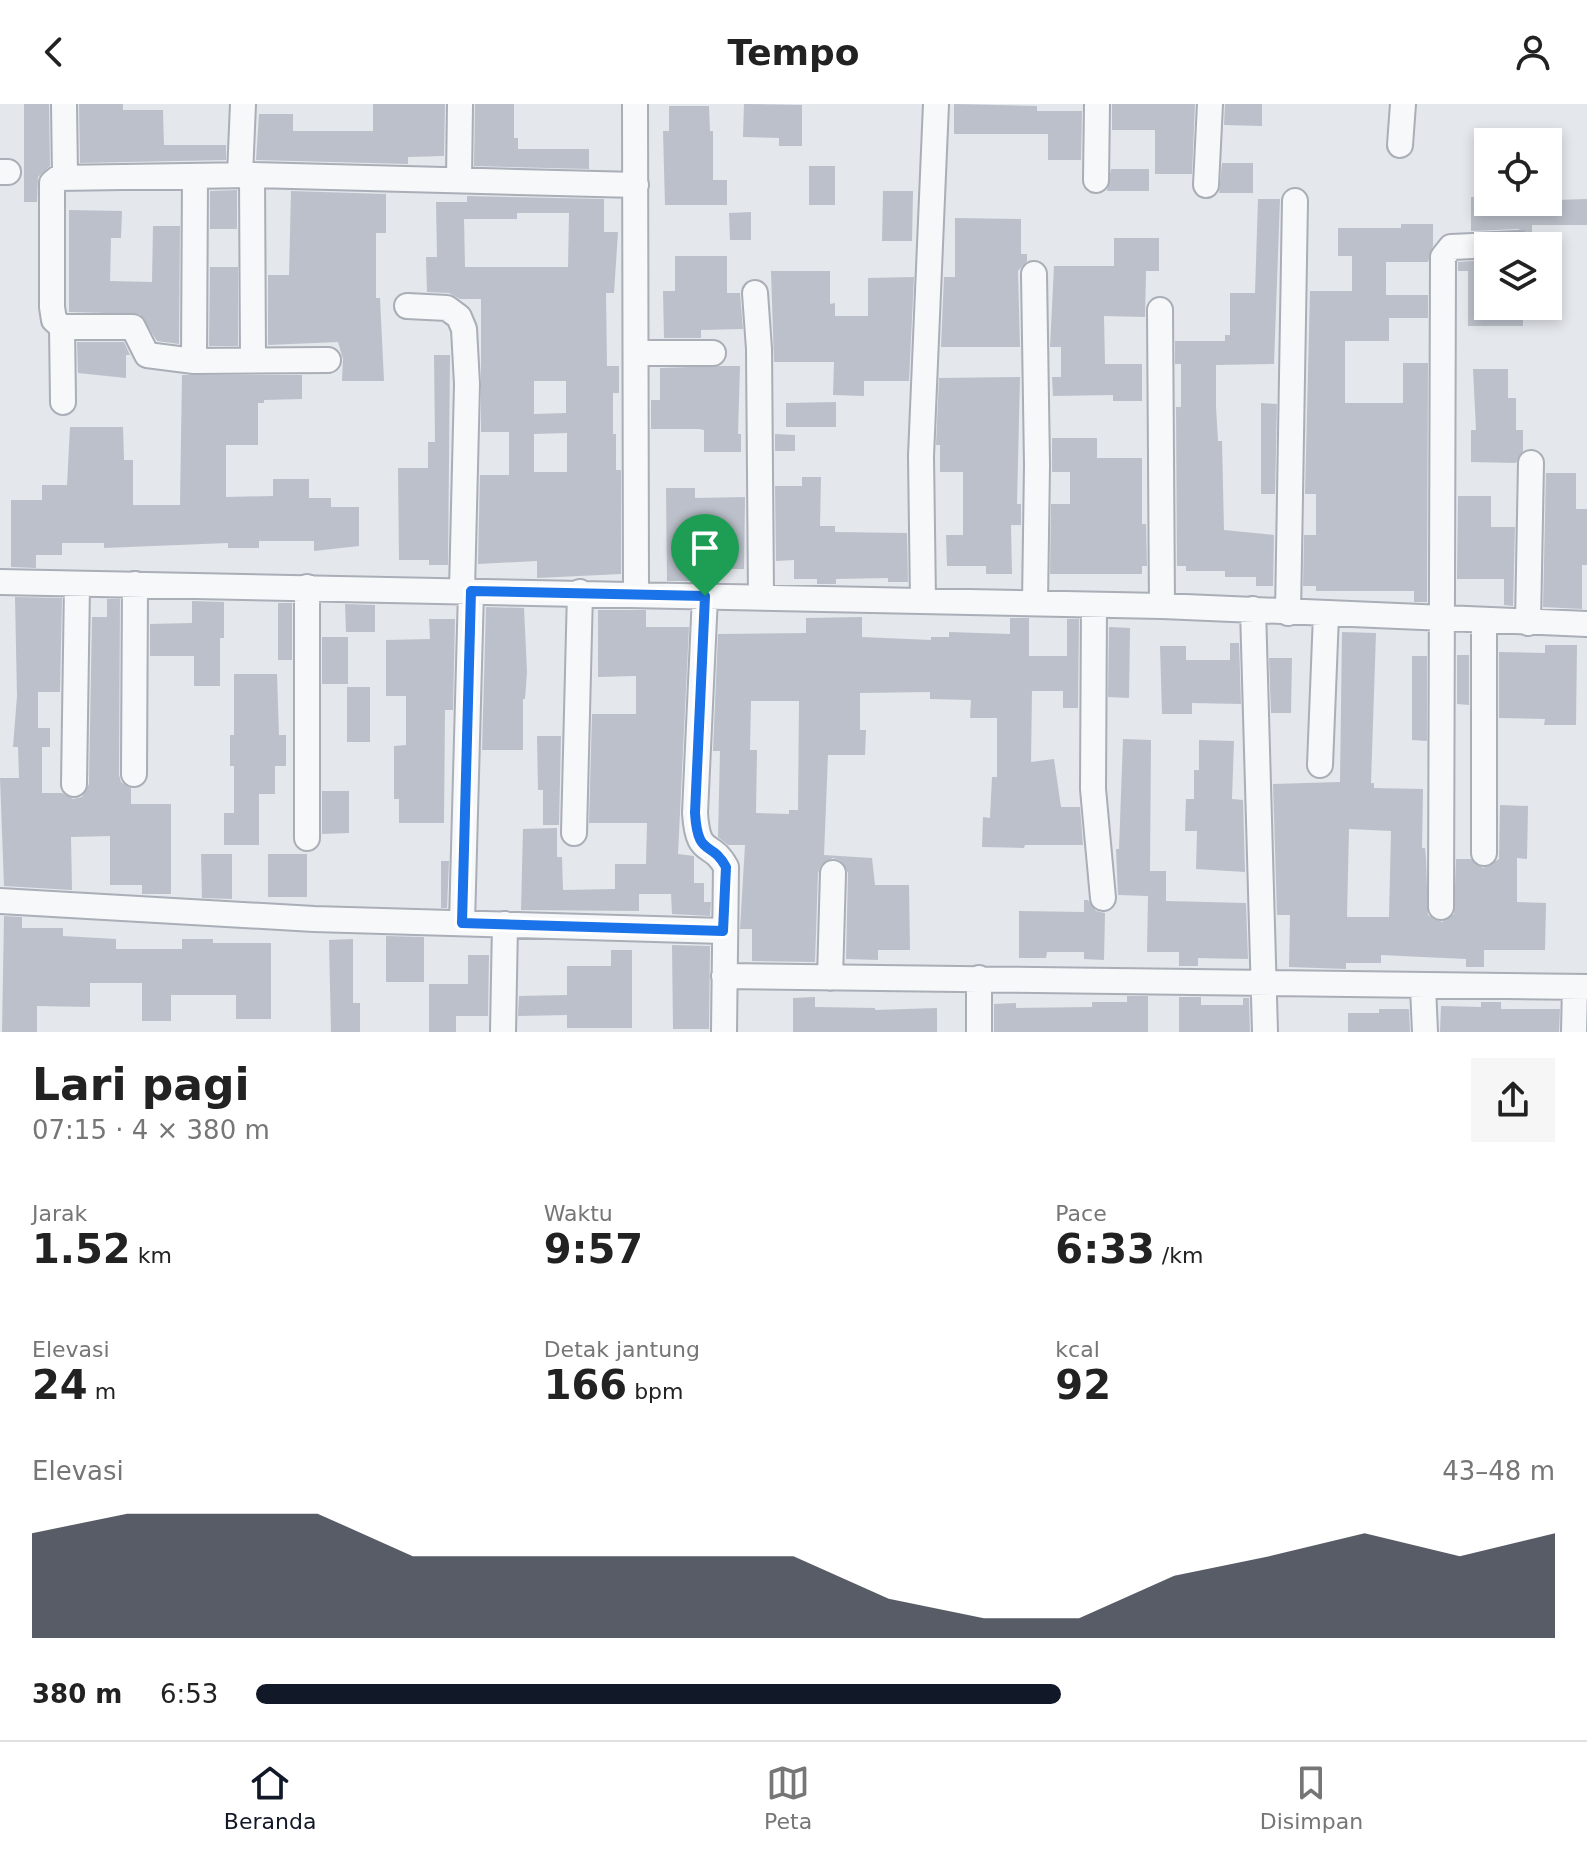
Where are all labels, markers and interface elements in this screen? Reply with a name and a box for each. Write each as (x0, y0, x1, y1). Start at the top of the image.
icon: back (32, 30, 76, 74)
icon: person (1511, 30, 1555, 74)
text: Tempo (727, 32, 860, 73)
map controls (1474, 128, 1562, 320)
button: locate (1474, 128, 1562, 216)
button: layers (1474, 232, 1562, 320)
pin (671, 514, 739, 596)
icon: arrive (683, 526, 727, 570)
button: share (1471, 1058, 1555, 1142)
text: Lari pagi (32, 1059, 250, 1110)
text: 07:15 · 4 × 380 m (32, 1115, 270, 1145)
text: Jarak (32, 1201, 87, 1226)
text: Waktu (544, 1201, 613, 1226)
text: Pace (1055, 1201, 1107, 1226)
text: 1.52 (32, 1226, 131, 1272)
text: 9:57 (544, 1226, 643, 1272)
text: 6:33 (1055, 1226, 1155, 1272)
text: km (131, 1243, 172, 1268)
text: /km (1155, 1243, 1203, 1268)
text: Elevasi (32, 1337, 110, 1362)
text: Detak jantung (544, 1337, 700, 1362)
text: kcal (1055, 1337, 1100, 1362)
text: 24 (32, 1362, 88, 1408)
text: 166 (544, 1362, 627, 1408)
text: 92 (1055, 1362, 1111, 1408)
text: m (88, 1379, 116, 1404)
text: bpm (627, 1379, 684, 1404)
text: Elevasi (32, 1456, 124, 1486)
text: 43–48 m (1442, 1456, 1555, 1486)
text: 380 m (32, 1679, 122, 1709)
text: 6:53 (160, 1679, 218, 1709)
tab: Beranda (224, 1761, 316, 1834)
tab: Peta (764, 1761, 812, 1834)
tab: Disimpan (1260, 1761, 1363, 1834)

